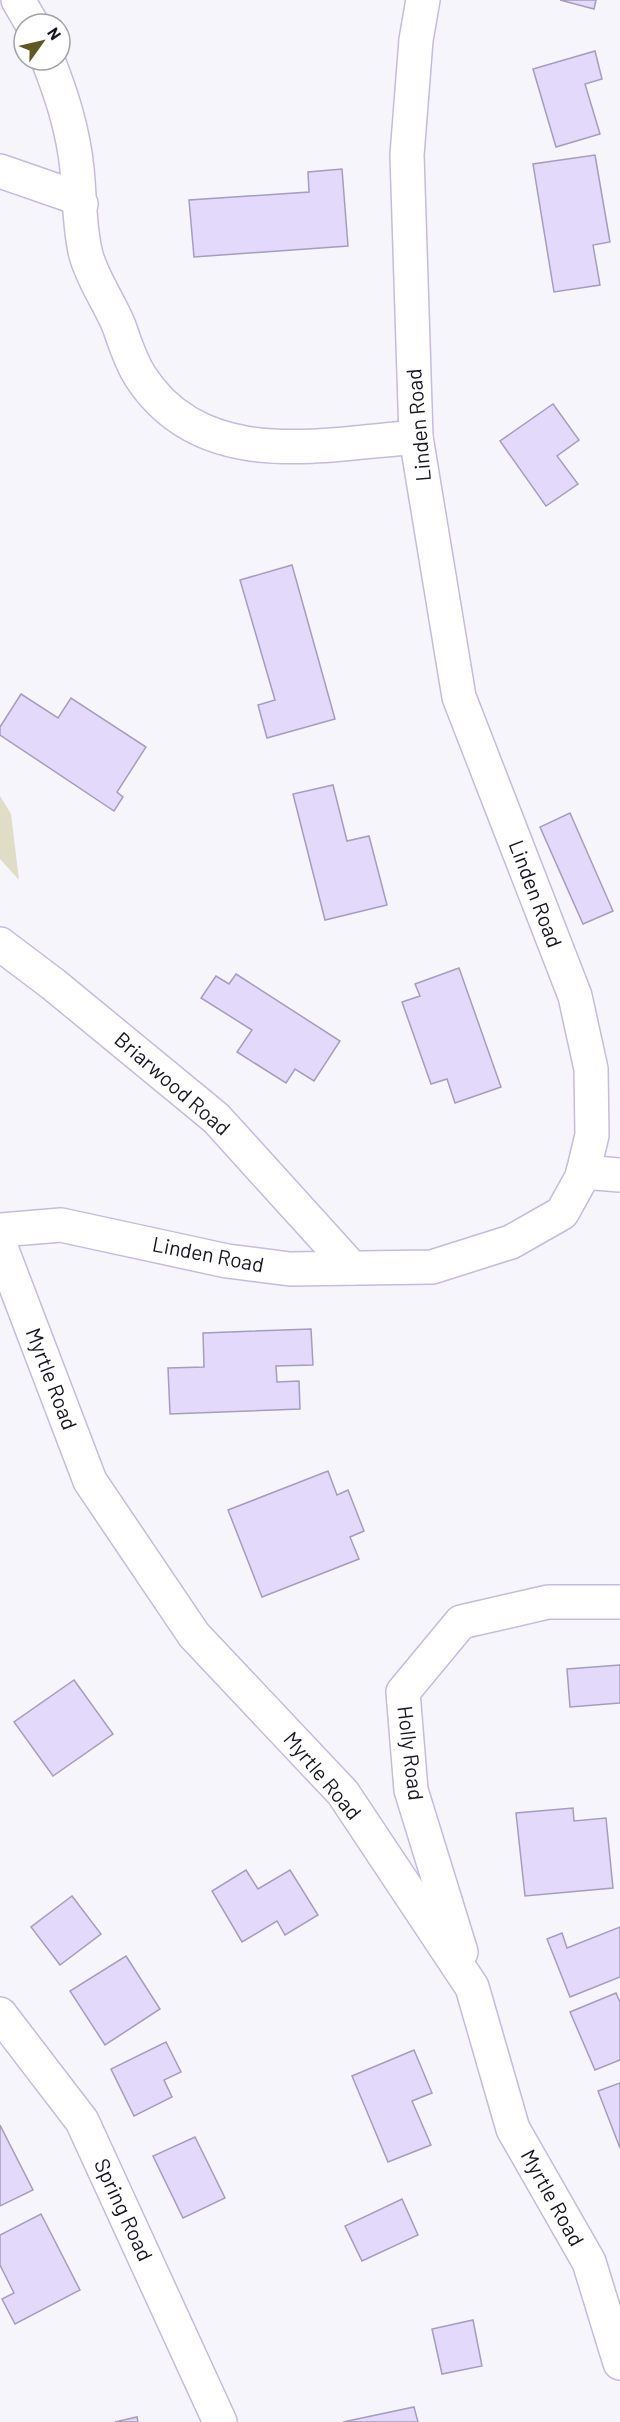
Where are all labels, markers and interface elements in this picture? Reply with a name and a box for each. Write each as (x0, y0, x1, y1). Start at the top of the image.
north arrow (12, 12, 72, 72)
text: N (44, 24, 66, 43)
street label: Linden Road (400, 368, 435, 483)
street label: Linden Road (504, 836, 568, 951)
street label: Briarwood Road (110, 1026, 236, 1140)
street label: Linden Road (150, 1230, 266, 1277)
street label: Myrtle Road (22, 1324, 83, 1433)
street label: Holly Road (393, 1704, 430, 1802)
street label: Myrtle Road (279, 1726, 367, 1824)
street label: Myrtle Road (516, 2144, 590, 2250)
street label: Spring Road (90, 2154, 159, 2265)

